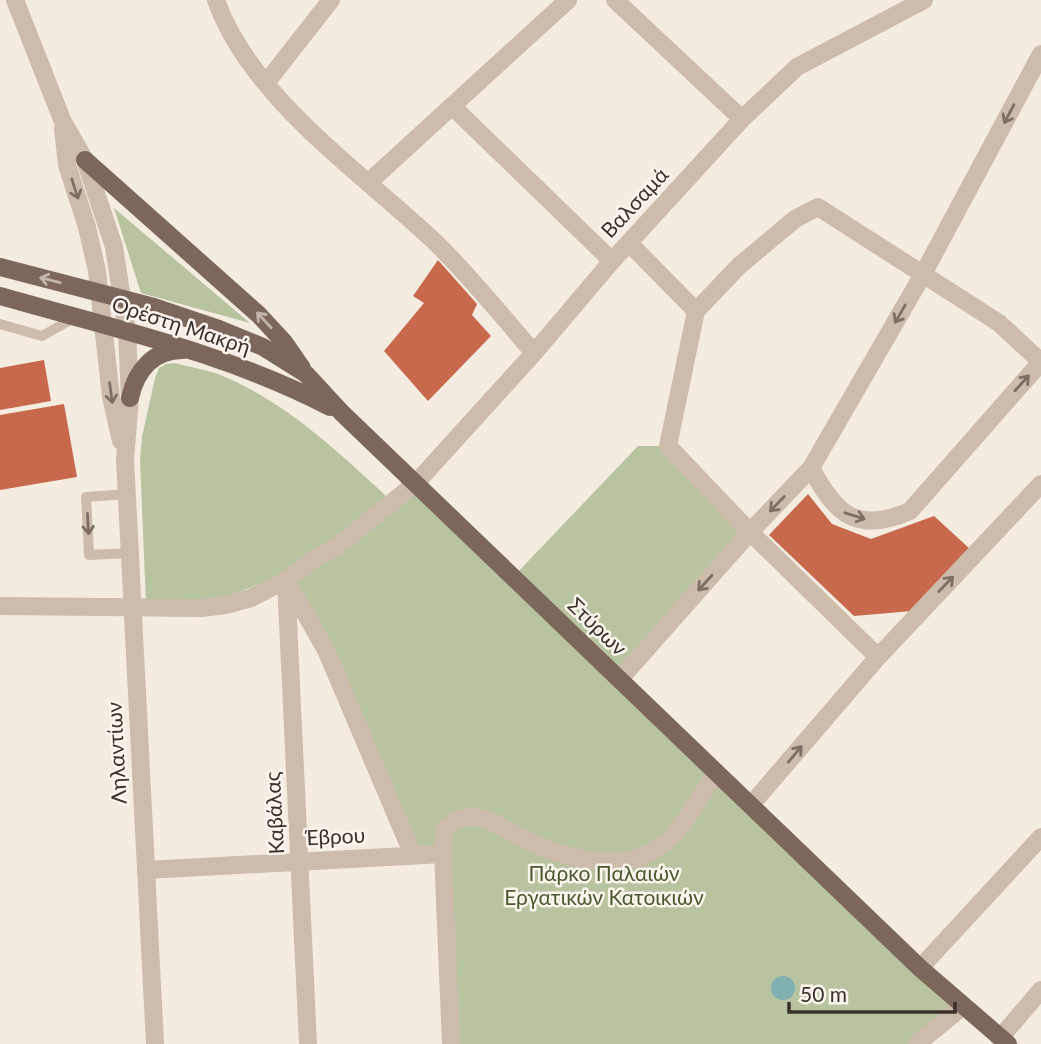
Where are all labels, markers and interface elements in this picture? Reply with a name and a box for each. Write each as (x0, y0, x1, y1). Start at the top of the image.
one-way arrow (1002, 103, 1015, 124)
street label: Βαλσαμά (595, 161, 673, 242)
one-way arrow (69, 177, 82, 199)
one-way arrow (39, 273, 62, 286)
street label: Ορέστη Μακρή (109, 290, 254, 359)
one-way arrow (893, 303, 907, 323)
one-way arrow (256, 312, 273, 330)
one-way arrow (1014, 374, 1030, 392)
one-way arrow (105, 381, 118, 403)
one-way arrow (769, 495, 786, 512)
one-way arrow (844, 510, 866, 523)
one-way arrow (81, 513, 94, 536)
one-way arrow (697, 574, 713, 592)
one-way arrow (938, 576, 955, 593)
street label: Στύρων (563, 592, 633, 660)
street label: Ληλαντίων (100, 701, 131, 805)
one-way arrow (786, 745, 802, 763)
street label: Καβάλας (259, 771, 288, 855)
street label: Έβρου (304, 821, 366, 850)
park label: Πάρκο Παλαιών Εργατικών Κατοικιών (504, 860, 704, 909)
scale bar (789, 970, 955, 1014)
text: 50 m (800, 981, 847, 1006)

